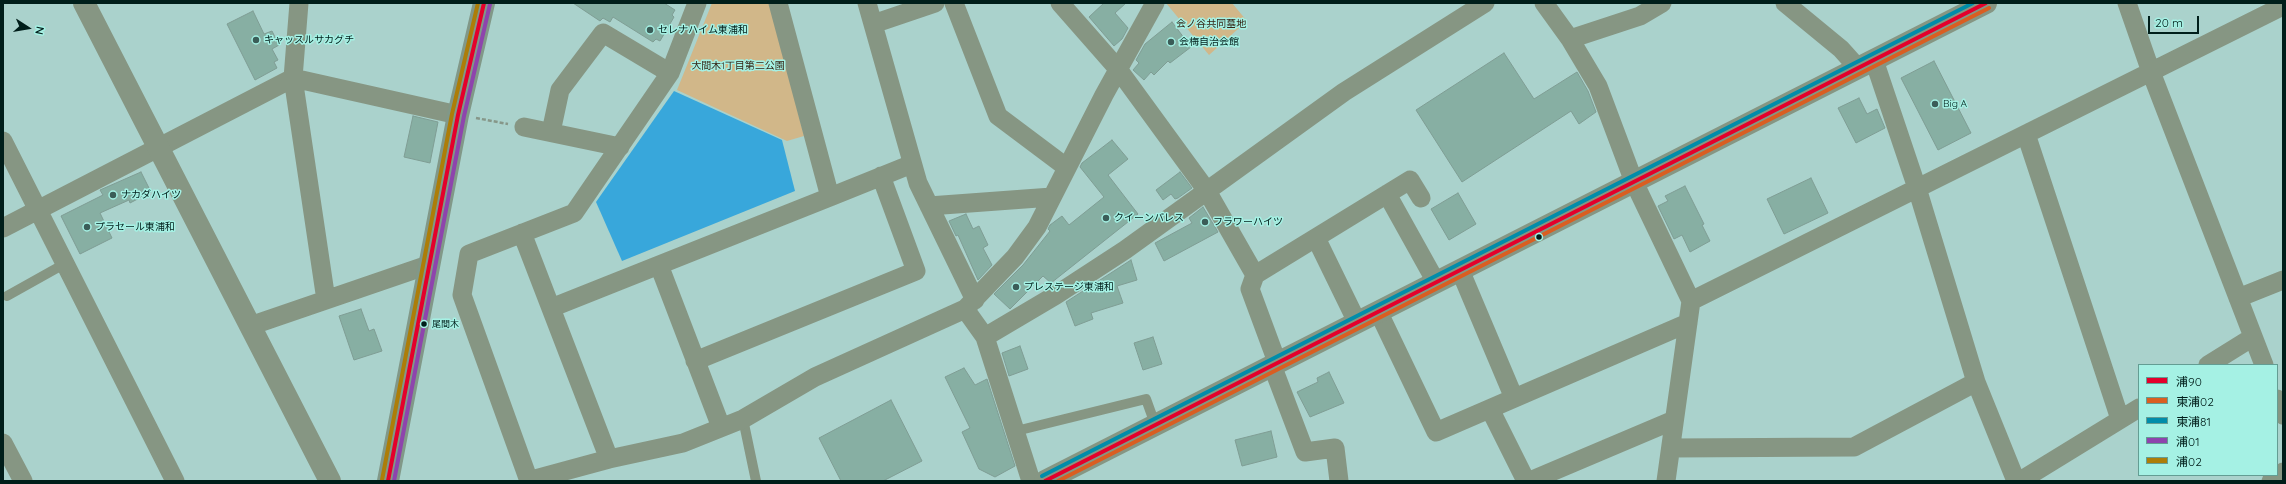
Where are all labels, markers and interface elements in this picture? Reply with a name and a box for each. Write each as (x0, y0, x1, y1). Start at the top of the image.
north arrow (8, 8, 48, 48)
scale bar (2150, 8, 2201, 34)
text: 20 m (2155, 15, 2183, 30)
park label: 会ノ谷共同墓地 (1176, 18, 1246, 30)
place label: セレナハイム東浦和 (658, 24, 748, 36)
text: N (32, 25, 47, 36)
marker: セレナハイム東浦和 (645, 25, 655, 35)
place label: キャッスルサカグチ (264, 34, 354, 46)
marker: キャッスルサカグチ (251, 35, 261, 45)
place label: 会梅自治会館 (1179, 36, 1239, 48)
marker: 会梅自治会館 (1166, 37, 1176, 47)
park label: 大間木1丁目第二公園 (691, 60, 785, 72)
place label: Big A (1943, 98, 1967, 110)
marker: Big A (1930, 99, 1940, 109)
place label: ナカダハイツ (121, 189, 181, 201)
marker: ナカダハイツ (108, 190, 118, 200)
place label: クイーンパレス (1114, 212, 1184, 224)
marker: クイーンパレス (1101, 213, 1111, 223)
place label: フラワーハイツ (1213, 216, 1283, 228)
marker: フラワーハイツ (1200, 217, 1210, 227)
place label: プラセール東浦和 (95, 221, 175, 233)
marker: プラセール東浦和 (82, 222, 92, 232)
unlabelled marker (1534, 232, 1544, 242)
place label: プレステージ東浦和 (1024, 281, 1114, 293)
marker: プレステージ東浦和 (1011, 282, 1021, 292)
marker: 尾間木 (419, 319, 429, 329)
place label: 尾間木 (432, 319, 459, 329)
legend (2138, 364, 2278, 476)
text: 浦90 (2176, 374, 2202, 389)
text: 東浦02 (2176, 394, 2214, 409)
text: 東浦81 (2176, 414, 2211, 429)
text: 浦01 (2176, 434, 2200, 449)
text: 浦02 (2176, 454, 2202, 469)

